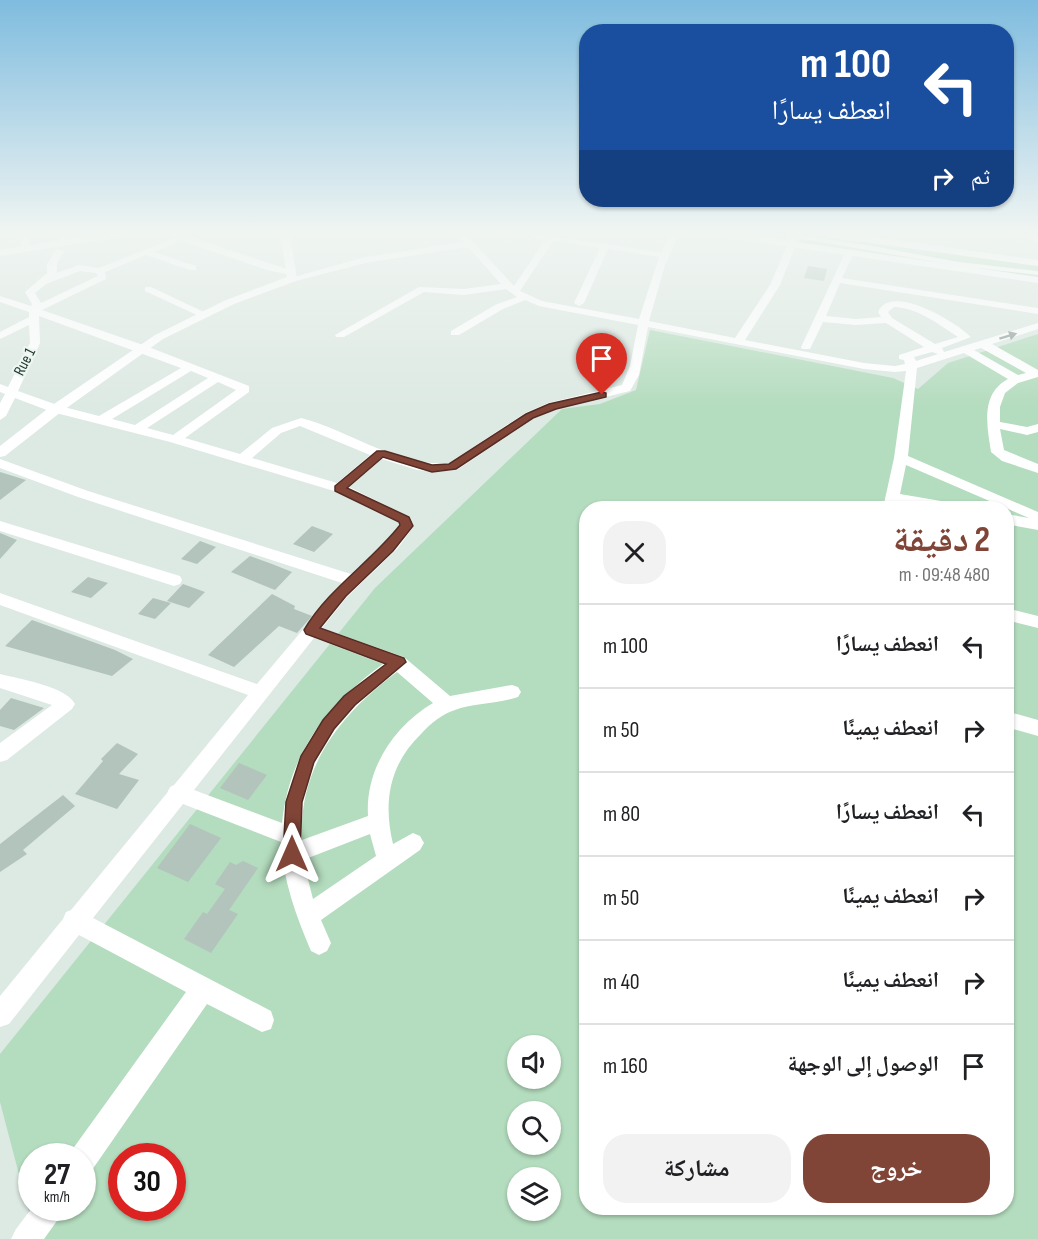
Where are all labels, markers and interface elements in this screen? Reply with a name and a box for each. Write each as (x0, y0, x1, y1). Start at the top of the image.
text: 100 m (800, 39, 891, 90)
icon: left (912, 48, 990, 126)
text: انعطف يسارًا (772, 95, 891, 127)
icon: right (926, 162, 959, 195)
text: ثم (971, 164, 990, 191)
one-way arrow (999, 330, 1017, 340)
pin (576, 333, 627, 395)
icon: arrive (585, 342, 618, 375)
street label: Rue 1 (10, 345, 40, 379)
text: 2 دقيقة (893, 519, 990, 562)
button: close (603, 521, 666, 584)
text: 480 m · 09:48 (899, 563, 990, 587)
icon: left (957, 630, 990, 663)
text: انعطف يسارًا (836, 631, 939, 658)
text: 100 m (603, 633, 648, 660)
icon: right (957, 714, 990, 747)
text: انعطف يمينًا (842, 715, 939, 742)
text: 50 m (603, 717, 639, 744)
icon: left (957, 798, 990, 831)
text: انعطف يسارًا (836, 799, 939, 826)
text: 80 m (603, 801, 640, 828)
position arrow (260, 822, 324, 886)
icon: right (957, 882, 990, 915)
text: انعطف يمينًا (842, 883, 939, 910)
text: 50 m (603, 885, 639, 912)
icon: right (957, 966, 990, 999)
text: انعطف يمينًا (842, 967, 939, 994)
text: 40 m (603, 969, 640, 996)
map controls (507, 1035, 561, 1221)
button: sound (507, 1035, 561, 1089)
icon: arrive (957, 1050, 990, 1083)
text: الوصول إلى الوجهة (787, 1051, 939, 1078)
text: 160 m (603, 1053, 648, 1080)
button: search (507, 1101, 561, 1155)
button: مشاركة (603, 1134, 791, 1203)
button: خروج (803, 1134, 990, 1203)
speed limit sign: 30 (108, 1143, 186, 1221)
text: 27 (44, 1157, 70, 1193)
button: layers (507, 1167, 561, 1221)
text: km/h (44, 1188, 70, 1207)

